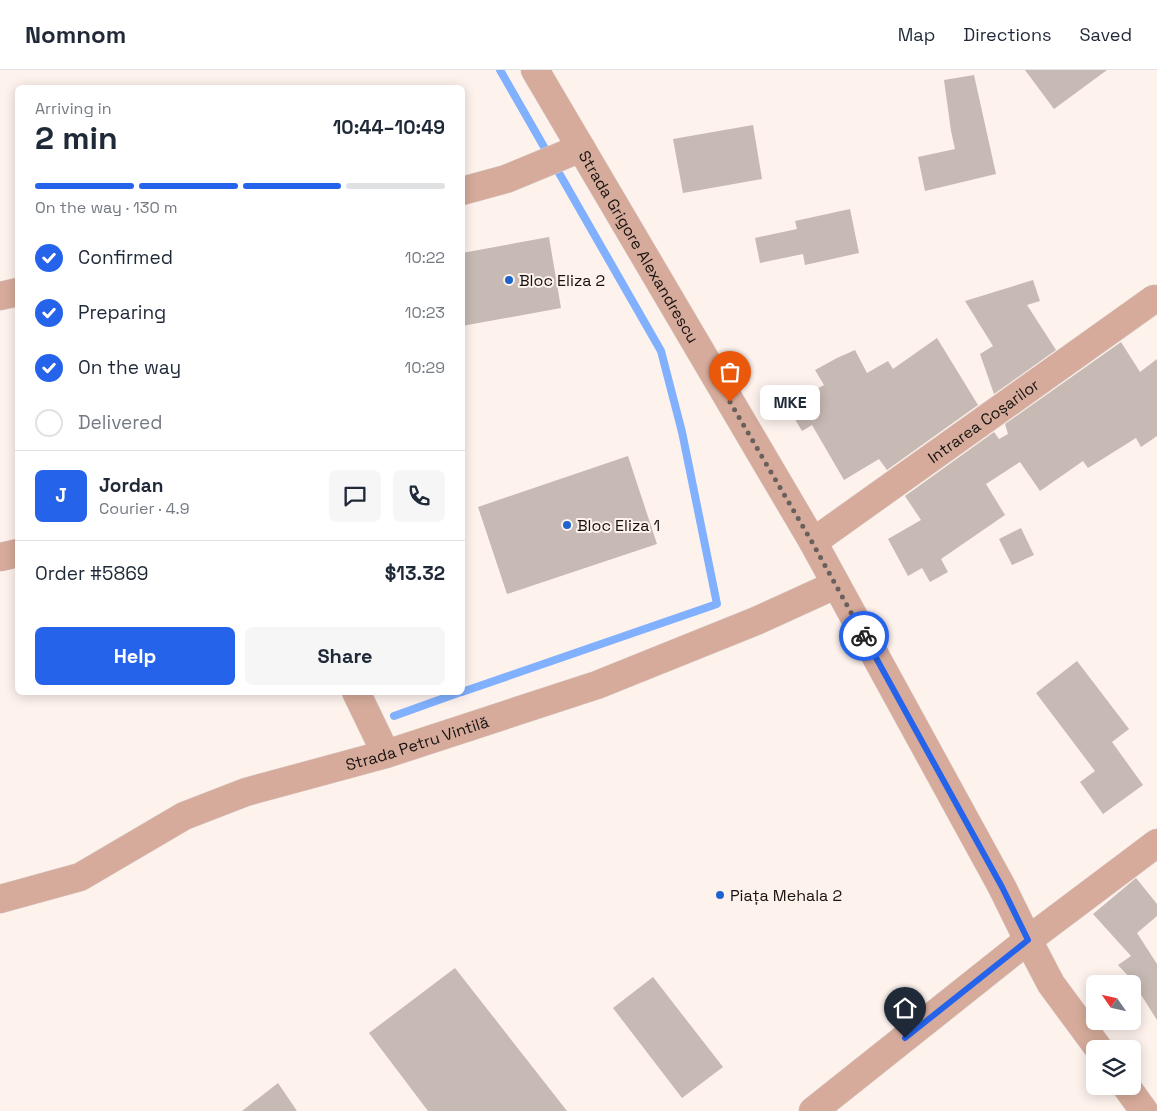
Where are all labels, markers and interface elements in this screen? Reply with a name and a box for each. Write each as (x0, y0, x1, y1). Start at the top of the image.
text: Nomnom (25, 19, 126, 50)
text: Map (898, 23, 935, 46)
text: Directions (963, 23, 1052, 46)
text: Saved (1080, 23, 1132, 46)
text: Arriving in (35, 98, 112, 119)
text: 10:44–10:49 (333, 115, 445, 140)
text: 2 min (35, 118, 118, 158)
street label: Strada Grigore Alexandrescu (574, 147, 704, 347)
text: On the way · 130 m (35, 197, 178, 218)
icon: check (35, 244, 63, 272)
text: Confirmed (78, 245, 173, 270)
text: 10:22 (405, 247, 445, 268)
place label: Bloc Eliza 2 (519, 270, 605, 291)
marker: Bloc Eliza 2 (503, 274, 515, 286)
icon: check (35, 299, 63, 327)
text: Preparing (78, 300, 166, 325)
text: 10:23 (405, 302, 445, 323)
pin (709, 351, 751, 402)
icon: check (35, 354, 63, 382)
text: On the way (78, 355, 181, 380)
text: 10:29 (405, 357, 445, 378)
icon: bag (716, 358, 744, 386)
street label: Intrarea Coșarilor (923, 374, 1043, 468)
callout: MKE (760, 384, 820, 420)
text: MKE (774, 392, 807, 413)
text: Delivered (78, 410, 163, 435)
button: chat (329, 470, 381, 522)
button: phone (393, 470, 445, 522)
text: Jordan (99, 473, 164, 498)
text: J (55, 483, 67, 508)
text: Courier · 4.9 (99, 498, 189, 519)
place label: Bloc Eliza 1 (577, 515, 660, 536)
marker: Bloc Eliza 1 (561, 519, 573, 531)
text: Order #5869 (35, 561, 148, 586)
text: $13.32 (385, 561, 445, 586)
courier (839, 611, 889, 661)
icon: bike (850, 622, 878, 650)
button: Help (35, 627, 235, 685)
button: Share (245, 627, 445, 685)
street label: Strada Petru Vintilă (343, 711, 491, 775)
place label: Piața Mehala 2 (730, 885, 842, 906)
marker: Piața Mehala 2 (714, 889, 726, 901)
north arrow (1086, 975, 1141, 1030)
map controls (1086, 975, 1141, 1095)
pin (884, 987, 926, 1038)
icon: home (891, 994, 919, 1022)
button: layers (1086, 1040, 1141, 1095)

